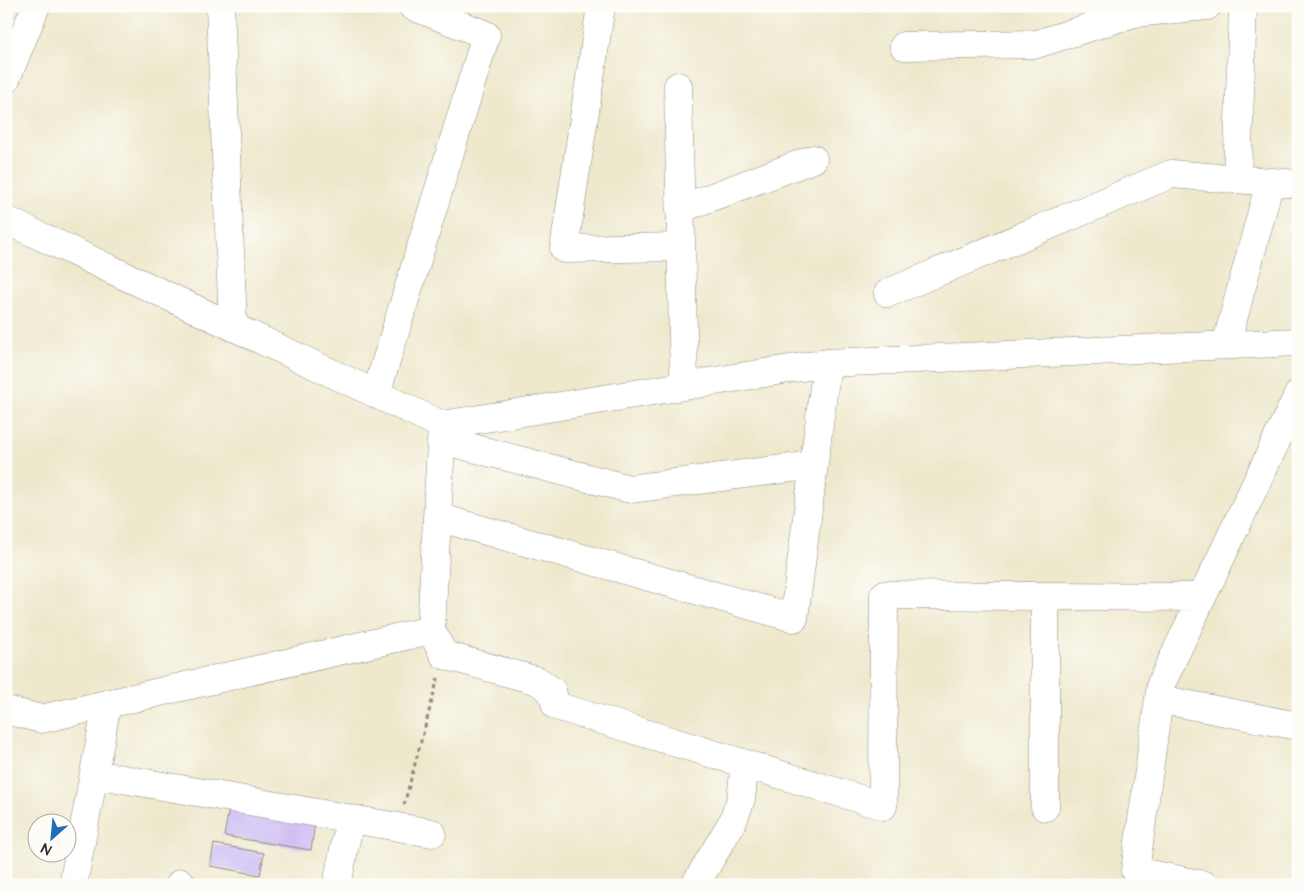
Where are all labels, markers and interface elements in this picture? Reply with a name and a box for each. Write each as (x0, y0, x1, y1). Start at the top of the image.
north arrow (28, 814, 78, 864)
text: N (38, 838, 55, 860)

